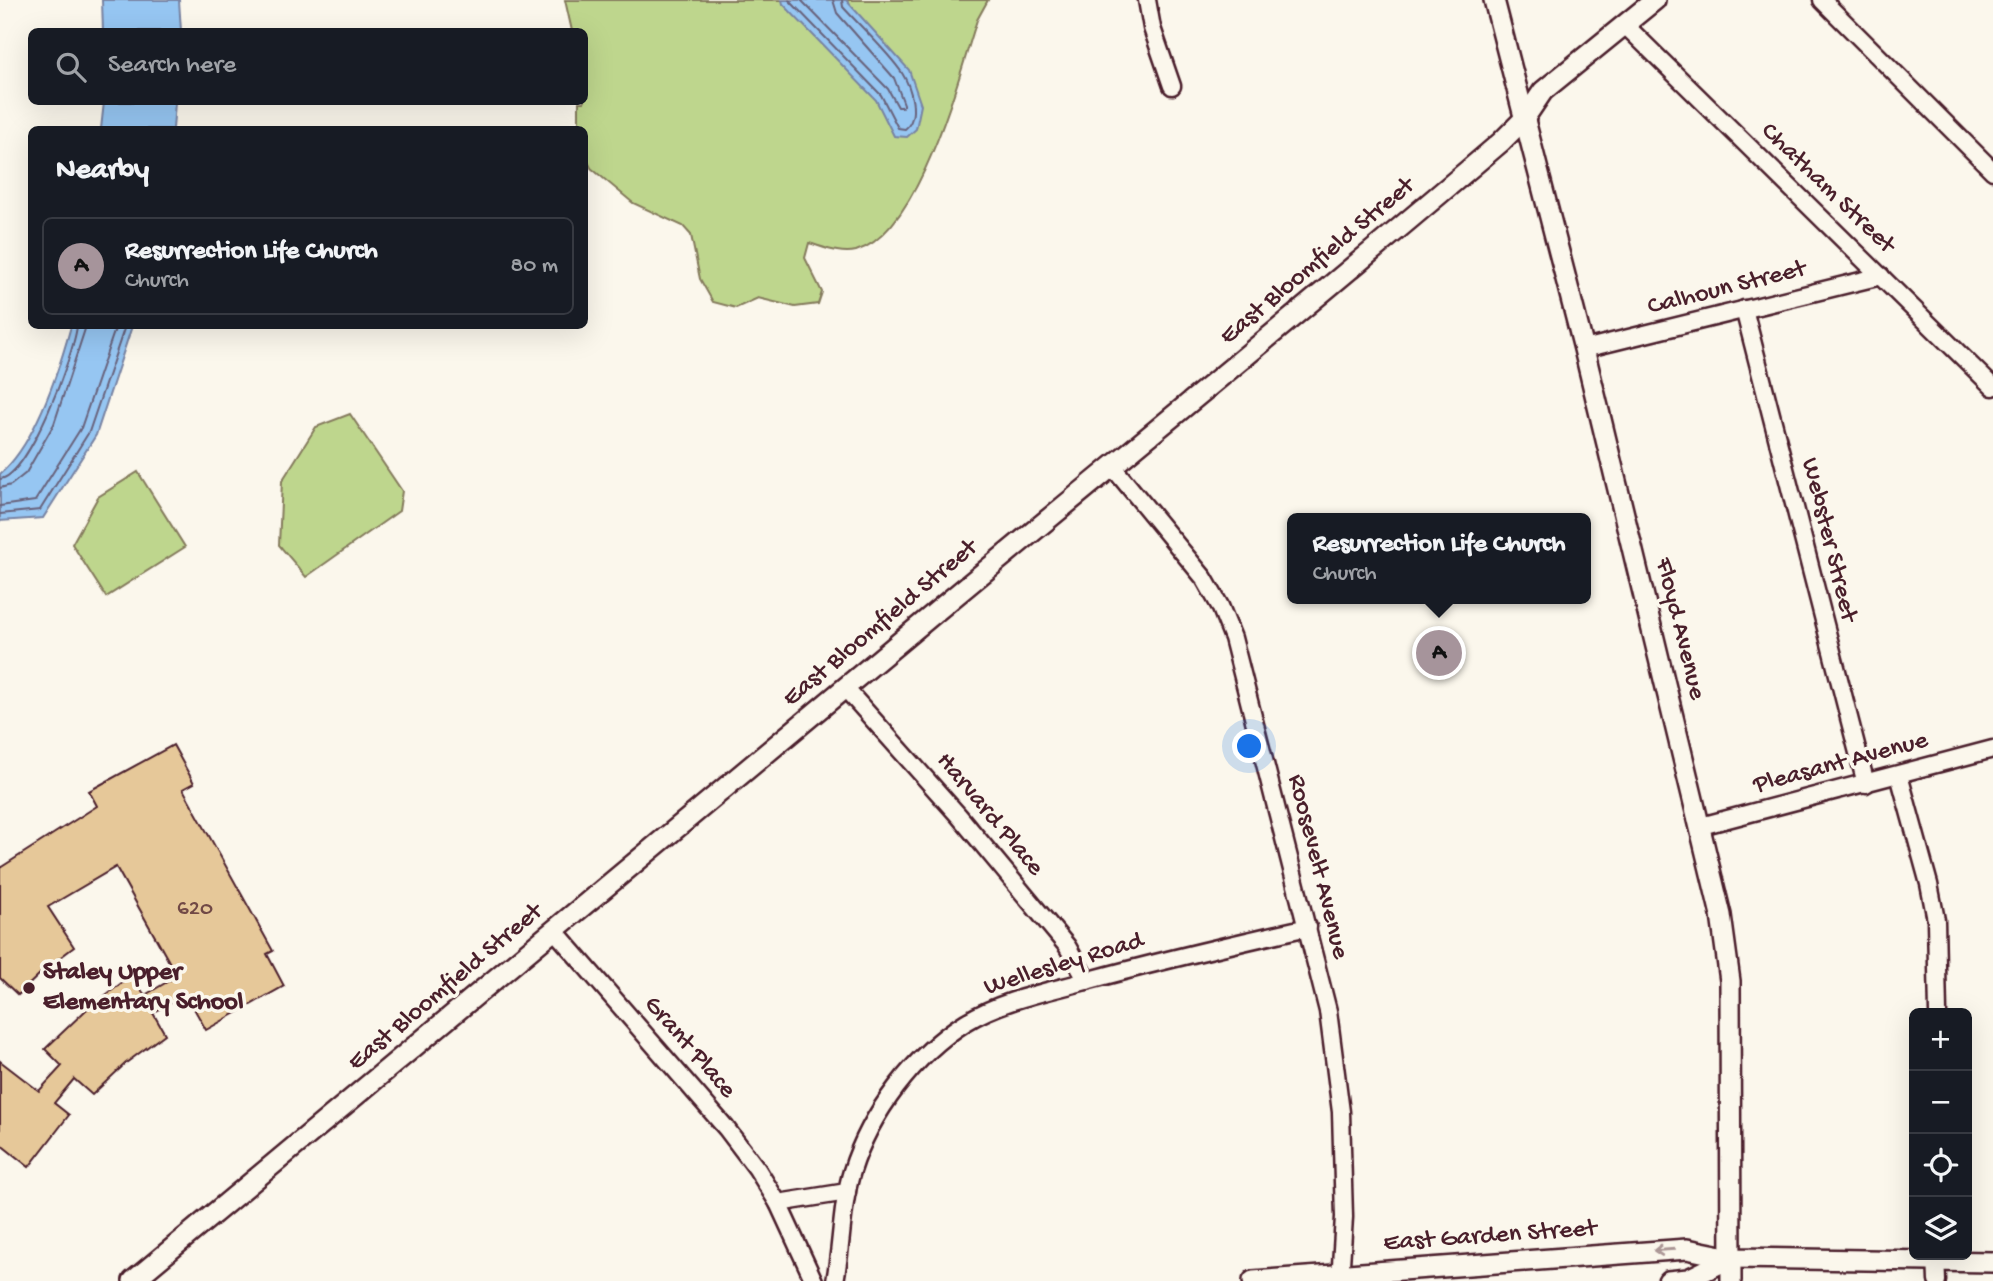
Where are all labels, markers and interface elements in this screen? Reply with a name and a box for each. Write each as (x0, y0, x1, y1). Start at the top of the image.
search box (28, 28, 588, 105)
icon: search (52, 48, 90, 86)
text: Search here (108, 51, 236, 82)
street label: Chatham Street (1753, 117, 1903, 263)
text: Nearby (56, 154, 149, 189)
street label: East Bloomfield Street (1214, 170, 1424, 353)
text: Resurrection Life Church (125, 237, 378, 268)
text: A (74, 253, 88, 280)
text: 80 m (511, 253, 558, 280)
street label: Calhoun Street (1645, 254, 1812, 324)
text: Church (125, 268, 189, 295)
street label: Webster Street (1793, 455, 1864, 627)
popup (1287, 513, 1591, 604)
text: Resurrection Life Church (1313, 530, 1565, 561)
street label: East Bloomfield Street (777, 532, 987, 715)
street label: Floyd Avenue (1646, 554, 1712, 704)
text: Church (1313, 561, 1377, 588)
pin: A (1416, 627, 1462, 679)
street label: Pleasant Avenue (1749, 726, 1932, 802)
your location (1232, 729, 1266, 763)
street label: Harvard Place (928, 747, 1050, 884)
street label: Roosevelt Avenue (1279, 771, 1355, 963)
house number: 620 (177, 896, 213, 923)
street label: East Bloomfield Street (342, 896, 552, 1079)
street label: Wellesley Road (981, 926, 1149, 1004)
place label: Staley Upper Elementary School (43, 958, 244, 1019)
marker: Staley Upper Elementary School (21, 980, 37, 996)
street label: Grant Place (636, 990, 742, 1106)
map controls (1909, 1008, 1972, 1260)
button: + (1909, 1008, 1972, 1071)
button: − (1909, 1071, 1972, 1134)
button: locate (1909, 1134, 1972, 1197)
button: layers (1909, 1197, 1972, 1260)
street label: East Garden Street (1382, 1214, 1600, 1260)
one-way arrow (1653, 1244, 1676, 1257)

